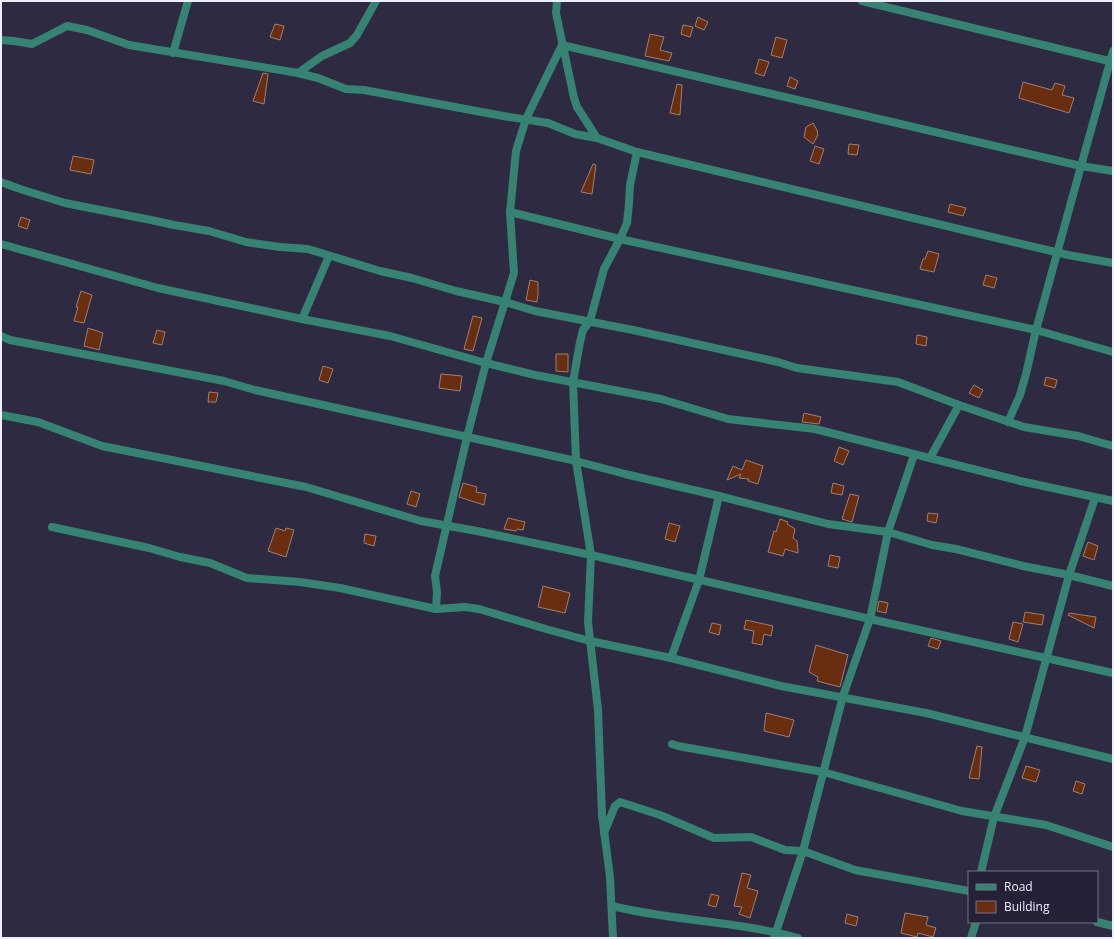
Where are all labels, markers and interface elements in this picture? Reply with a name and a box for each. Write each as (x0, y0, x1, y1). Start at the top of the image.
legend (968, 871, 1098, 923)
text: Road (1004, 878, 1033, 895)
text: Building (1004, 898, 1050, 915)

